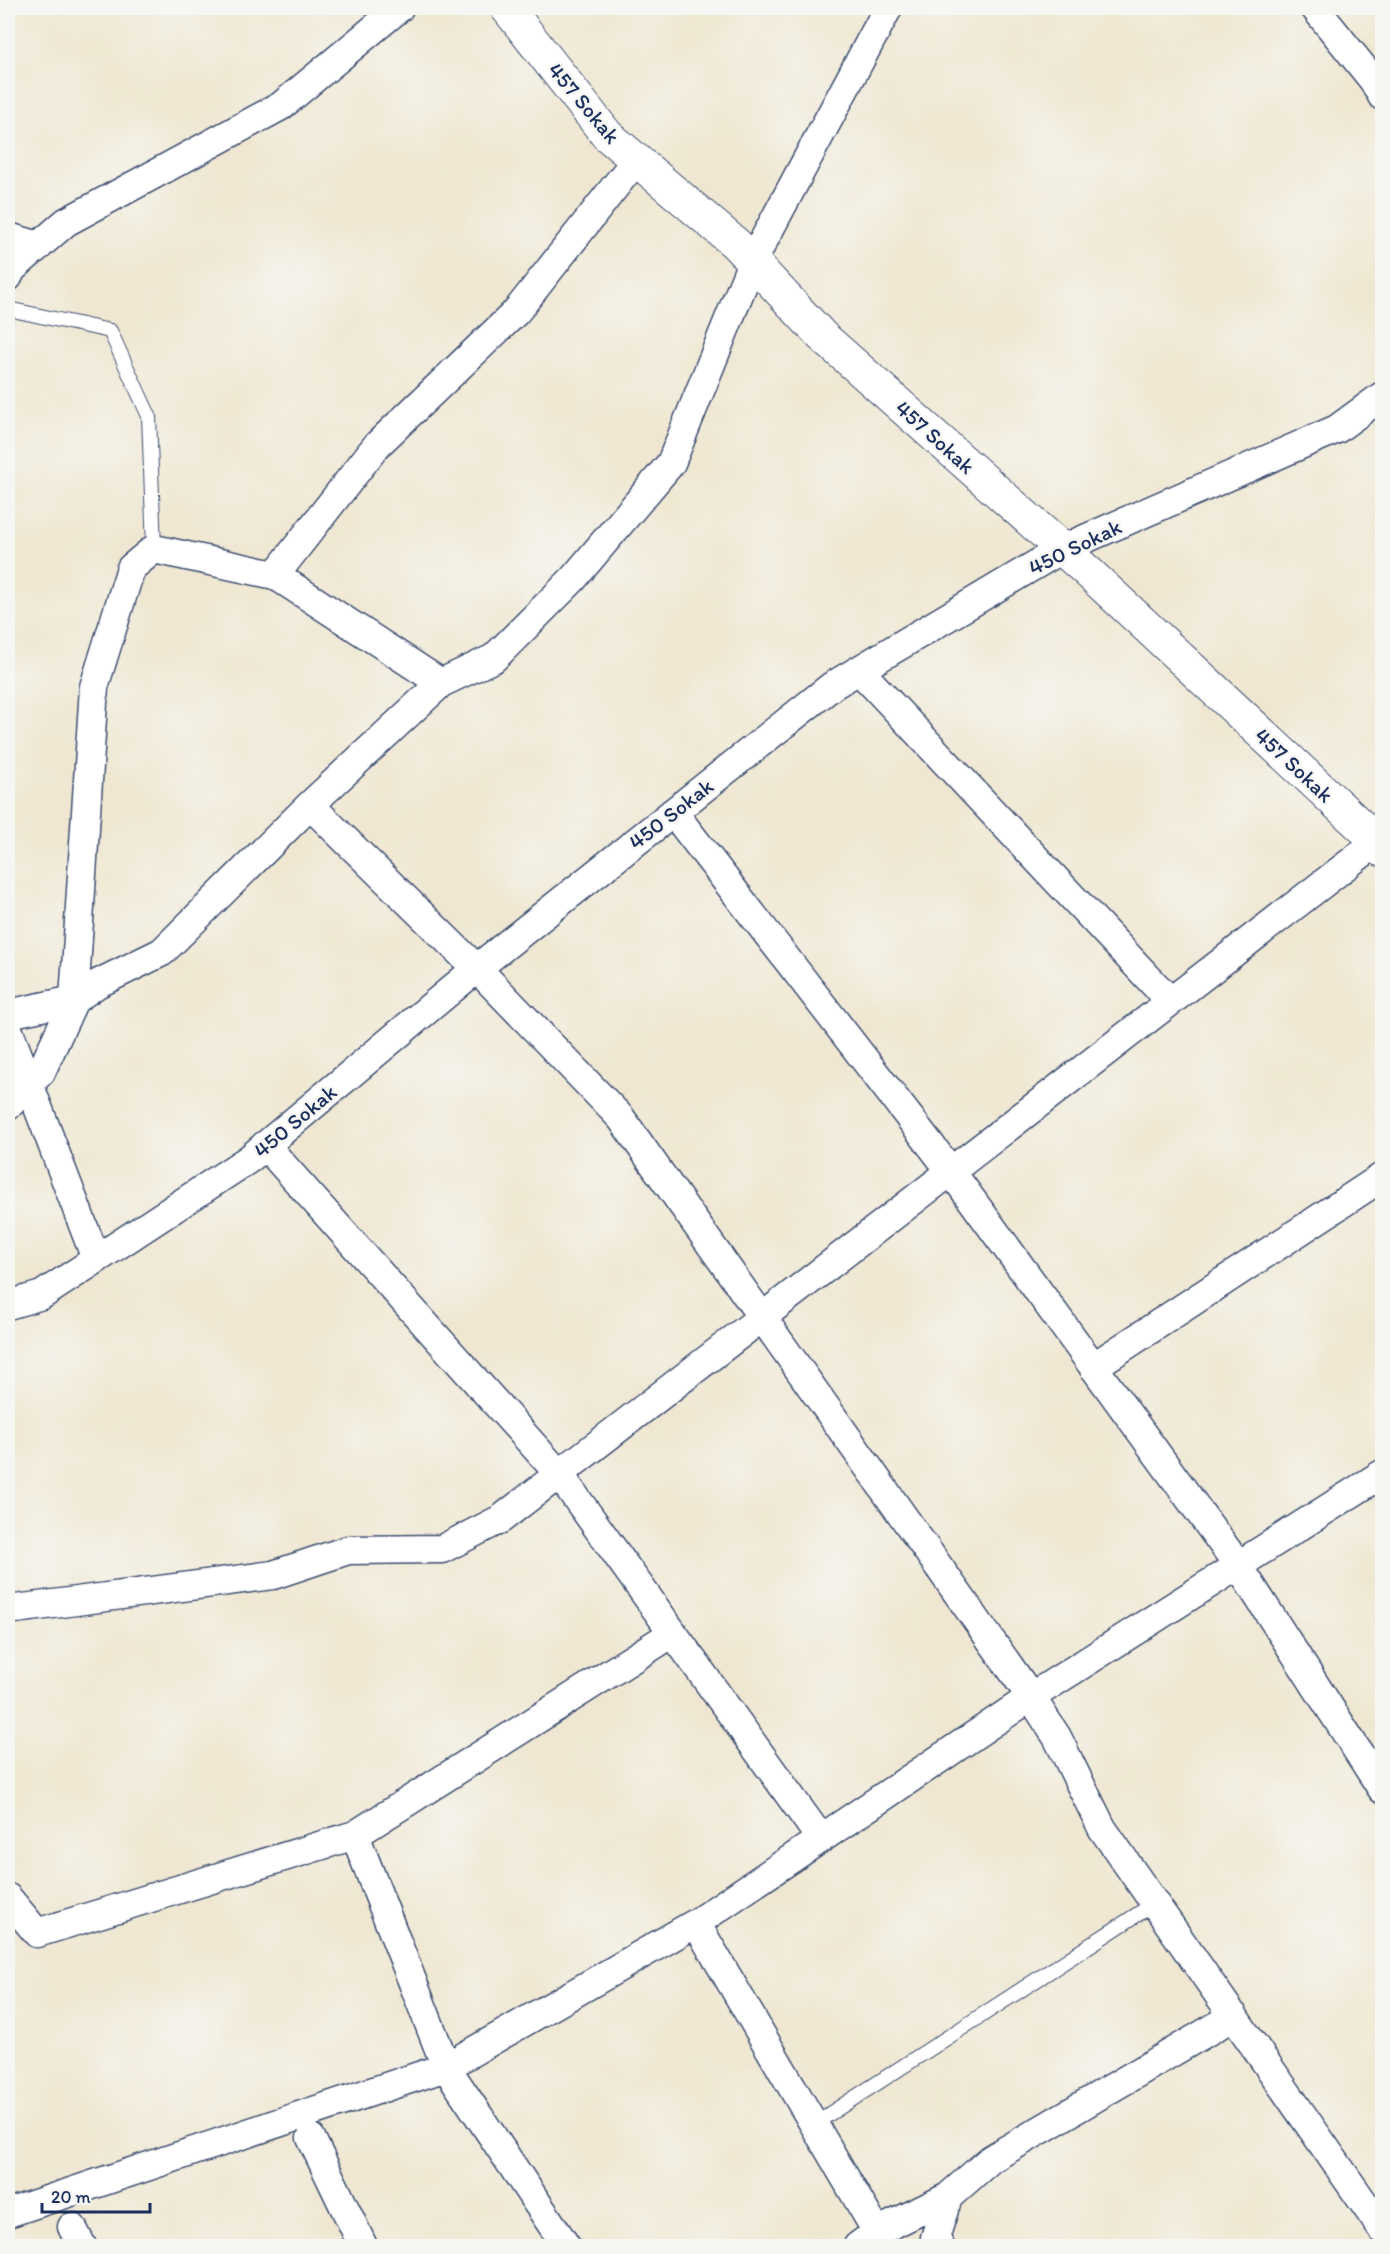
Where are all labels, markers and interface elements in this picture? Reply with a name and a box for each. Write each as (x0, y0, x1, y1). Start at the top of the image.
street label: 457 Sokak (542, 57, 626, 149)
street label: 457 Sokak (890, 394, 980, 480)
street label: 450 Sokak (1024, 513, 1126, 581)
street label: 457 Sokak (1249, 722, 1339, 808)
street label: 450 Sokak (623, 772, 719, 856)
street label: 450 Sokak (248, 1078, 342, 1164)
scale bar (42, 2176, 150, 2214)
text: 20 m (51, 2186, 91, 2208)

